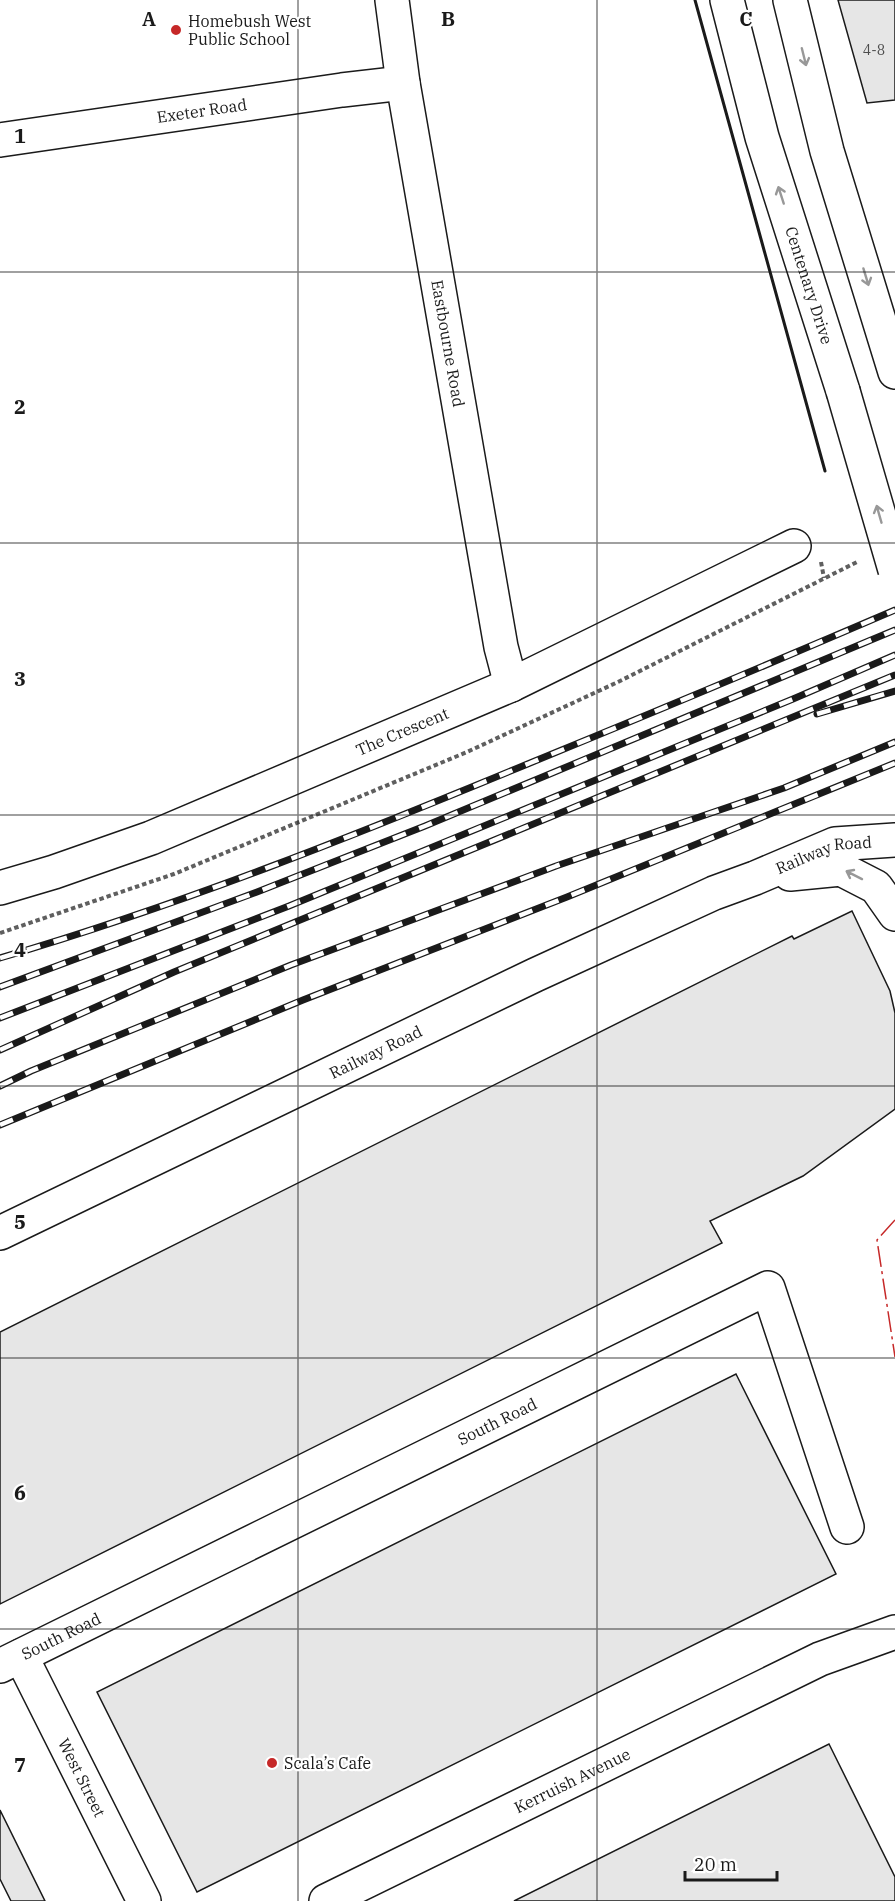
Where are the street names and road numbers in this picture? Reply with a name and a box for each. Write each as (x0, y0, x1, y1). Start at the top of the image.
street label: Exeter Road (155, 94, 248, 127)
street label: Centenary Drive (781, 224, 837, 347)
street label: Eastbourne Road (427, 278, 469, 409)
street label: The Crescent (353, 703, 452, 760)
street label: Railway Road (772, 832, 873, 878)
street label: Railway Road (326, 1021, 426, 1083)
street label: South Road (454, 1393, 540, 1449)
street label: South Road (18, 1608, 104, 1664)
street label: West Street (54, 1735, 110, 1821)
street label: Kerruish Avenue (511, 1744, 633, 1817)

